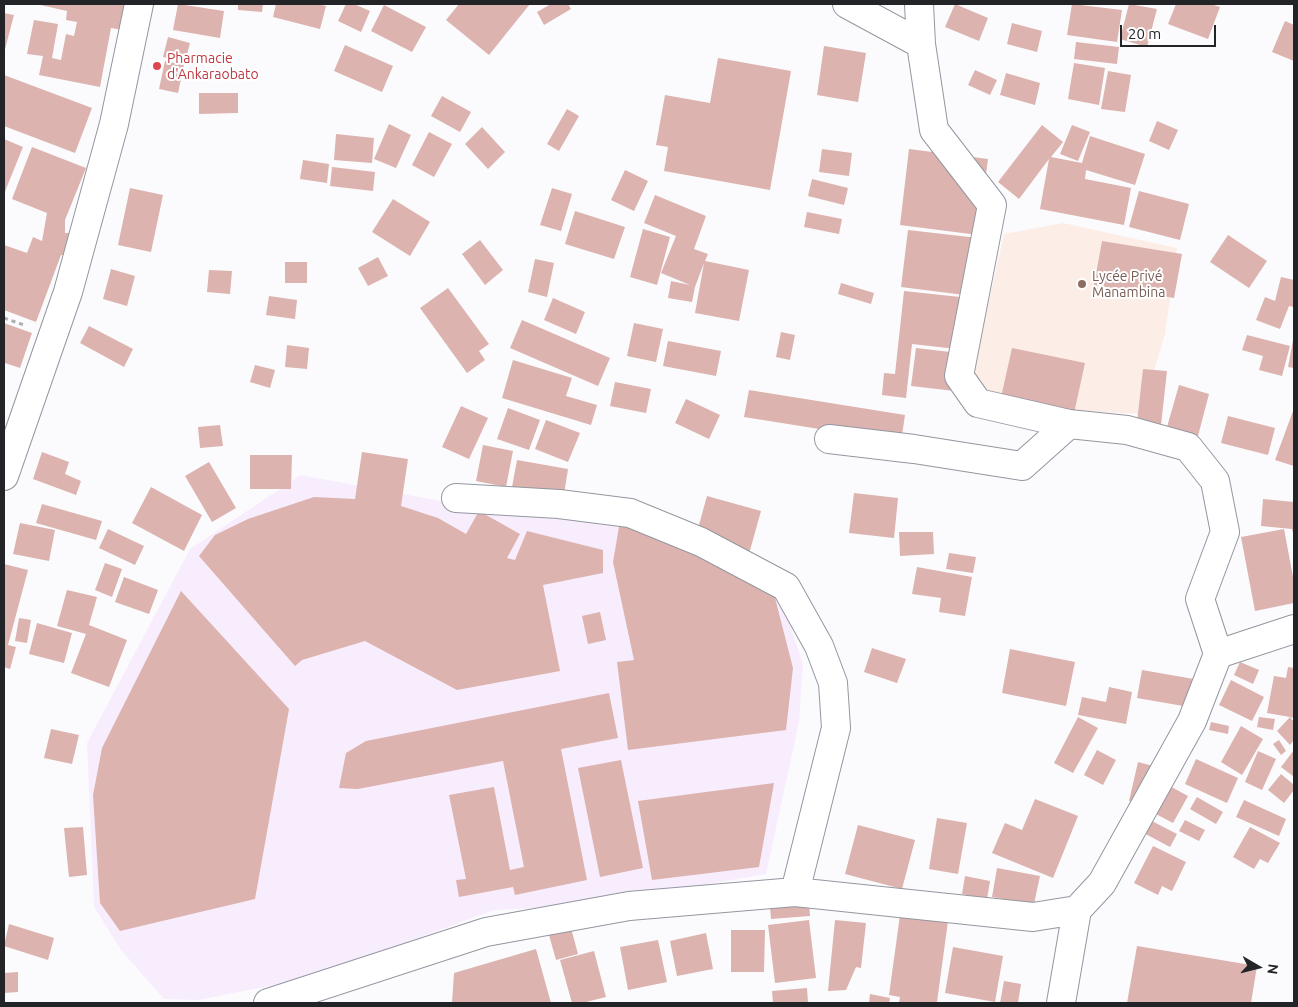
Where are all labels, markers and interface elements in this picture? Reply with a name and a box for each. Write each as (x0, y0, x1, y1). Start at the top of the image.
scale bar (1123, 15, 1219, 47)
text: 20 m (1128, 25, 1161, 42)
place label: Pharmacie d'Ankaraobato (167, 50, 259, 82)
marker: Pharmacie d'Ankaraobato (151, 60, 163, 72)
place label: Lycée Privé Manambina (1092, 268, 1165, 300)
marker: Lycée Privé Manambina (1076, 278, 1088, 290)
north arrow (1233, 942, 1283, 992)
text: N (1264, 963, 1282, 975)

